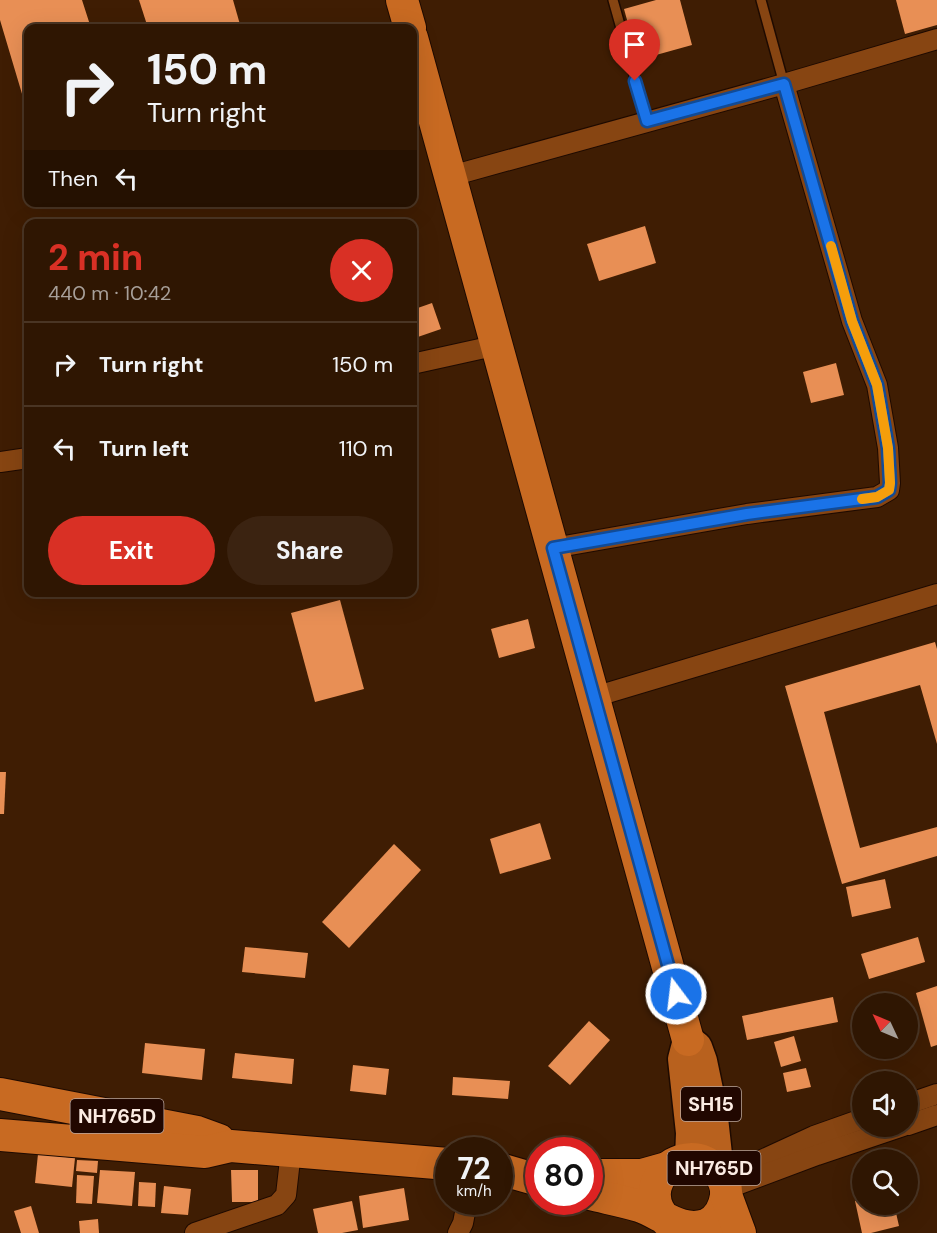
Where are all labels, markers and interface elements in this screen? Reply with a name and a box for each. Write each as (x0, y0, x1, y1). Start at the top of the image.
pin (609, 19, 660, 81)
icon: arrive (618, 28, 651, 61)
text: 150 m (147, 42, 267, 97)
icon: right (48, 48, 126, 126)
text: Turn right (147, 95, 267, 130)
icon: left (110, 162, 143, 195)
text: Then (48, 164, 98, 193)
text: 2 min (48, 234, 143, 281)
button: close (330, 239, 393, 302)
text: 440 m · 10:42 (48, 280, 171, 306)
icon: right (48, 348, 81, 381)
text: Turn right (99, 350, 204, 379)
text: 150 m (332, 350, 393, 379)
icon: left (48, 432, 81, 465)
text: Turn left (99, 434, 189, 463)
text: 110 m (339, 434, 393, 463)
button: Exit (48, 516, 215, 585)
button: Share (227, 516, 393, 585)
position arrow (644, 962, 708, 1026)
north arrow (852, 993, 918, 1059)
map controls (852, 993, 918, 1215)
button: sound (852, 1071, 918, 1137)
road number: SH15 (681, 1087, 741, 1121)
road number: NH765D (70, 1099, 164, 1133)
speed limit sign: 80 (525, 1137, 603, 1215)
text: 72 (457, 1149, 491, 1188)
button: search (852, 1149, 918, 1215)
road number: NH765D (668, 1151, 760, 1185)
text: km/h (456, 1181, 492, 1201)

